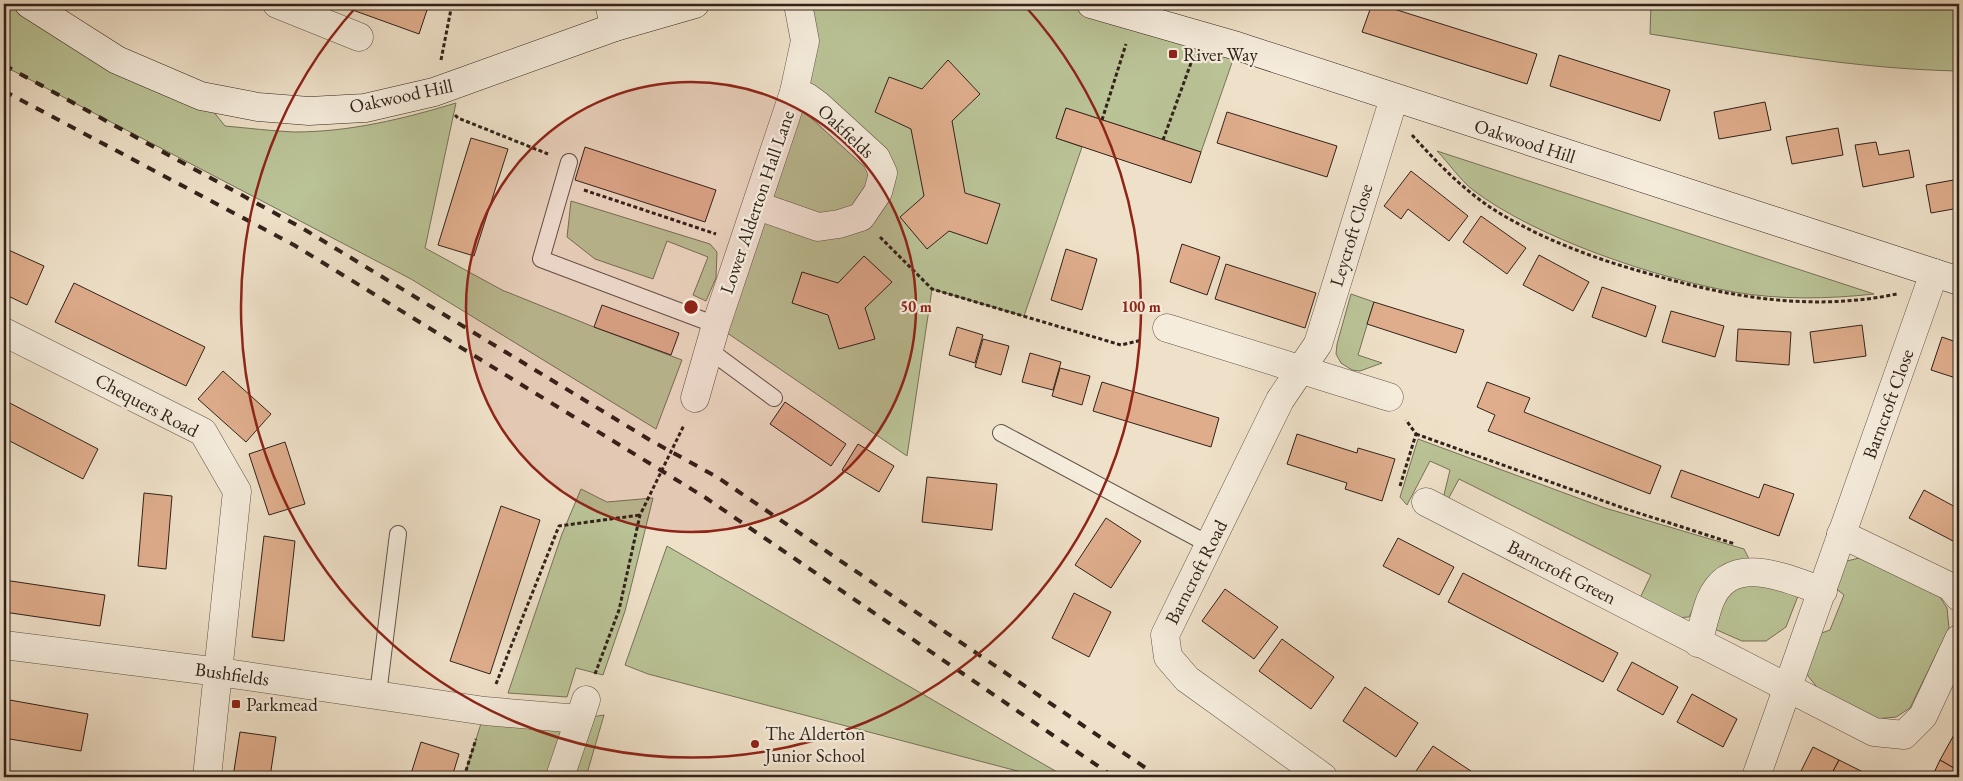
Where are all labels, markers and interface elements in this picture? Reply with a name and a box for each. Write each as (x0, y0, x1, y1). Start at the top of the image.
place label: River Way (1183, 42, 1259, 67)
marker: River Way (1167, 48, 1179, 60)
street label: Oakwood Hill (347, 73, 455, 119)
street label: Oakfields (812, 98, 880, 164)
street label: Lower Alderton Hall Lane (714, 107, 800, 297)
street label: Oakwood Hill (1471, 113, 1579, 169)
street label: Leycroft Close (1323, 180, 1379, 290)
text: 50 m (900, 297, 932, 316)
text: 100 m (1121, 297, 1161, 316)
centre of rings (682, 298, 700, 316)
street label: Barncroft Close (1857, 346, 1919, 462)
street label: Chequers Road (91, 367, 203, 443)
street label: Barncroft Road (1159, 515, 1233, 628)
street label: Barncroft Green (1503, 534, 1621, 610)
street label: Bushfields (193, 656, 271, 692)
place label: Parkmead (246, 692, 318, 717)
marker: Parkmead (230, 698, 242, 710)
place label: The Alderton Junior School (763, 721, 866, 768)
marker: The Alderton Junior School (749, 738, 761, 750)

